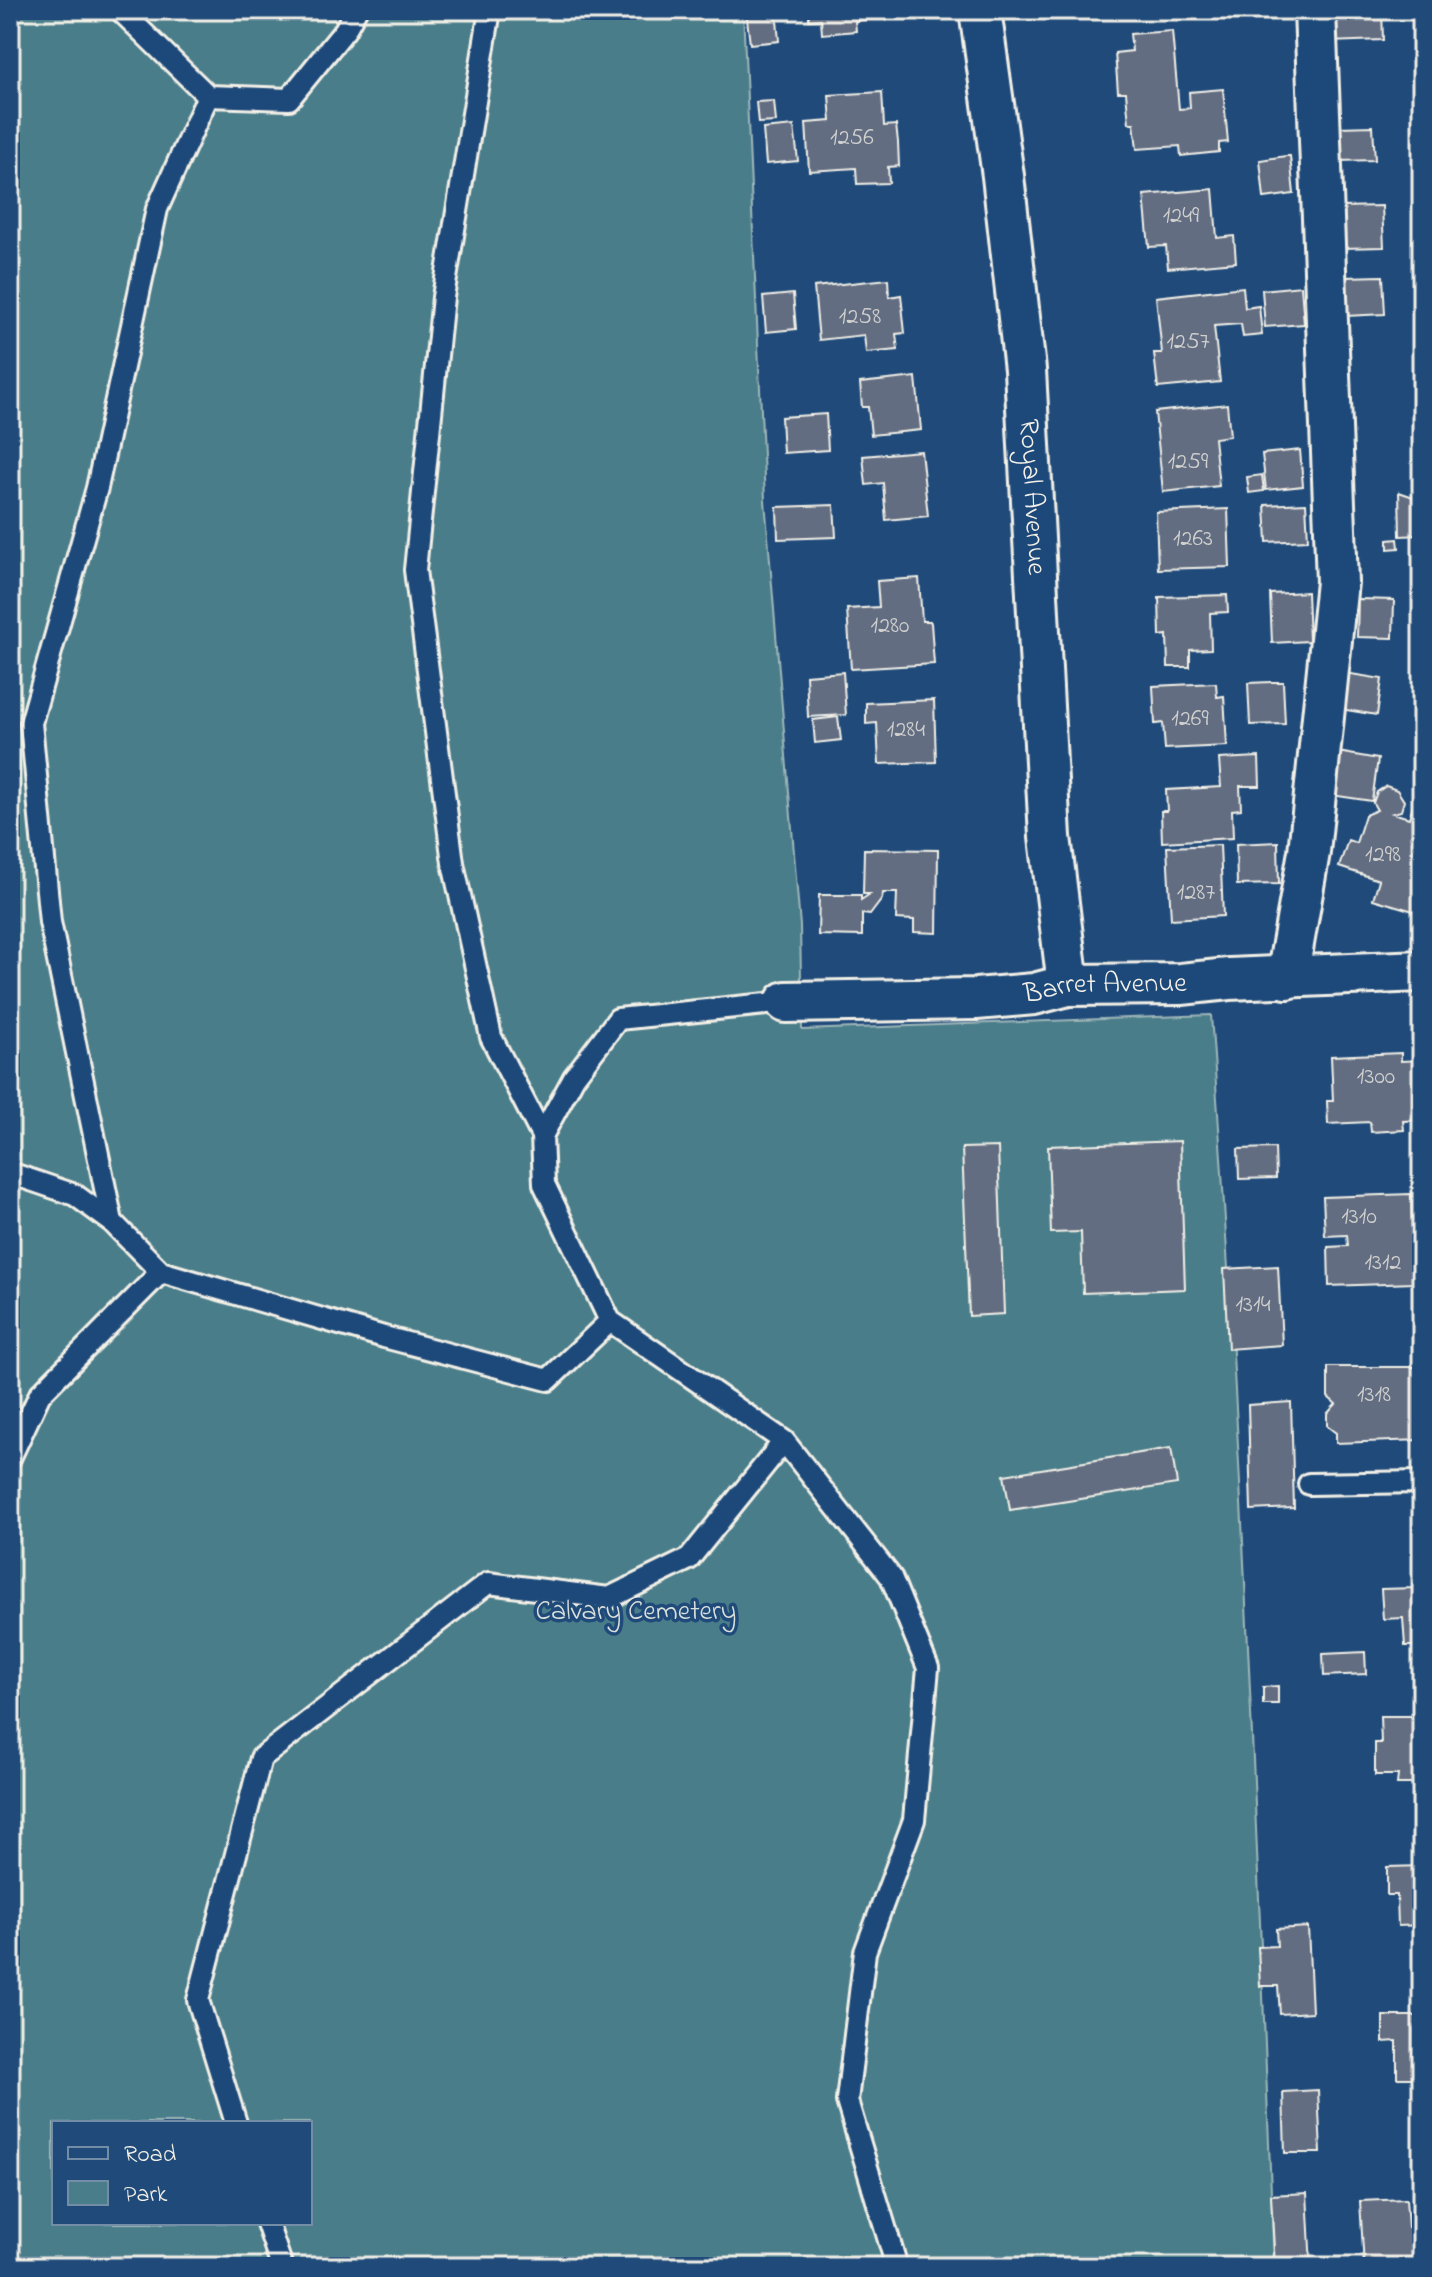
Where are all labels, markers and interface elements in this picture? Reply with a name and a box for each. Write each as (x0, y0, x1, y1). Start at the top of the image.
house number: 1256 (830, 121, 874, 156)
house number: 1249 (1163, 199, 1200, 234)
house number: 1258 (839, 300, 881, 335)
house number: 1257 (1166, 325, 1210, 360)
street label: Royal Avenue (1007, 418, 1056, 577)
house number: 1259 (1168, 445, 1209, 480)
house number: 1263 (1173, 522, 1213, 557)
house number: 1280 (871, 609, 909, 644)
house number: 1269 (1171, 702, 1209, 737)
house number: 1284 (887, 713, 925, 748)
house number: 1298 (1365, 838, 1401, 873)
house number: 1287 (1177, 876, 1215, 911)
street label: Barret Avenue (1021, 963, 1187, 1015)
house number: 1300 (1357, 1060, 1395, 1095)
house number: 1310 (1341, 1200, 1377, 1235)
house number: 1312 (1364, 1246, 1402, 1281)
house number: 1314 (1235, 1288, 1271, 1323)
house number: 1318 (1357, 1378, 1391, 1413)
park label: Calvary Cemetery (536, 1592, 736, 1633)
legend (52, 2121, 312, 2225)
text: Road (124, 2138, 177, 2173)
text: Park (124, 2178, 168, 2213)

